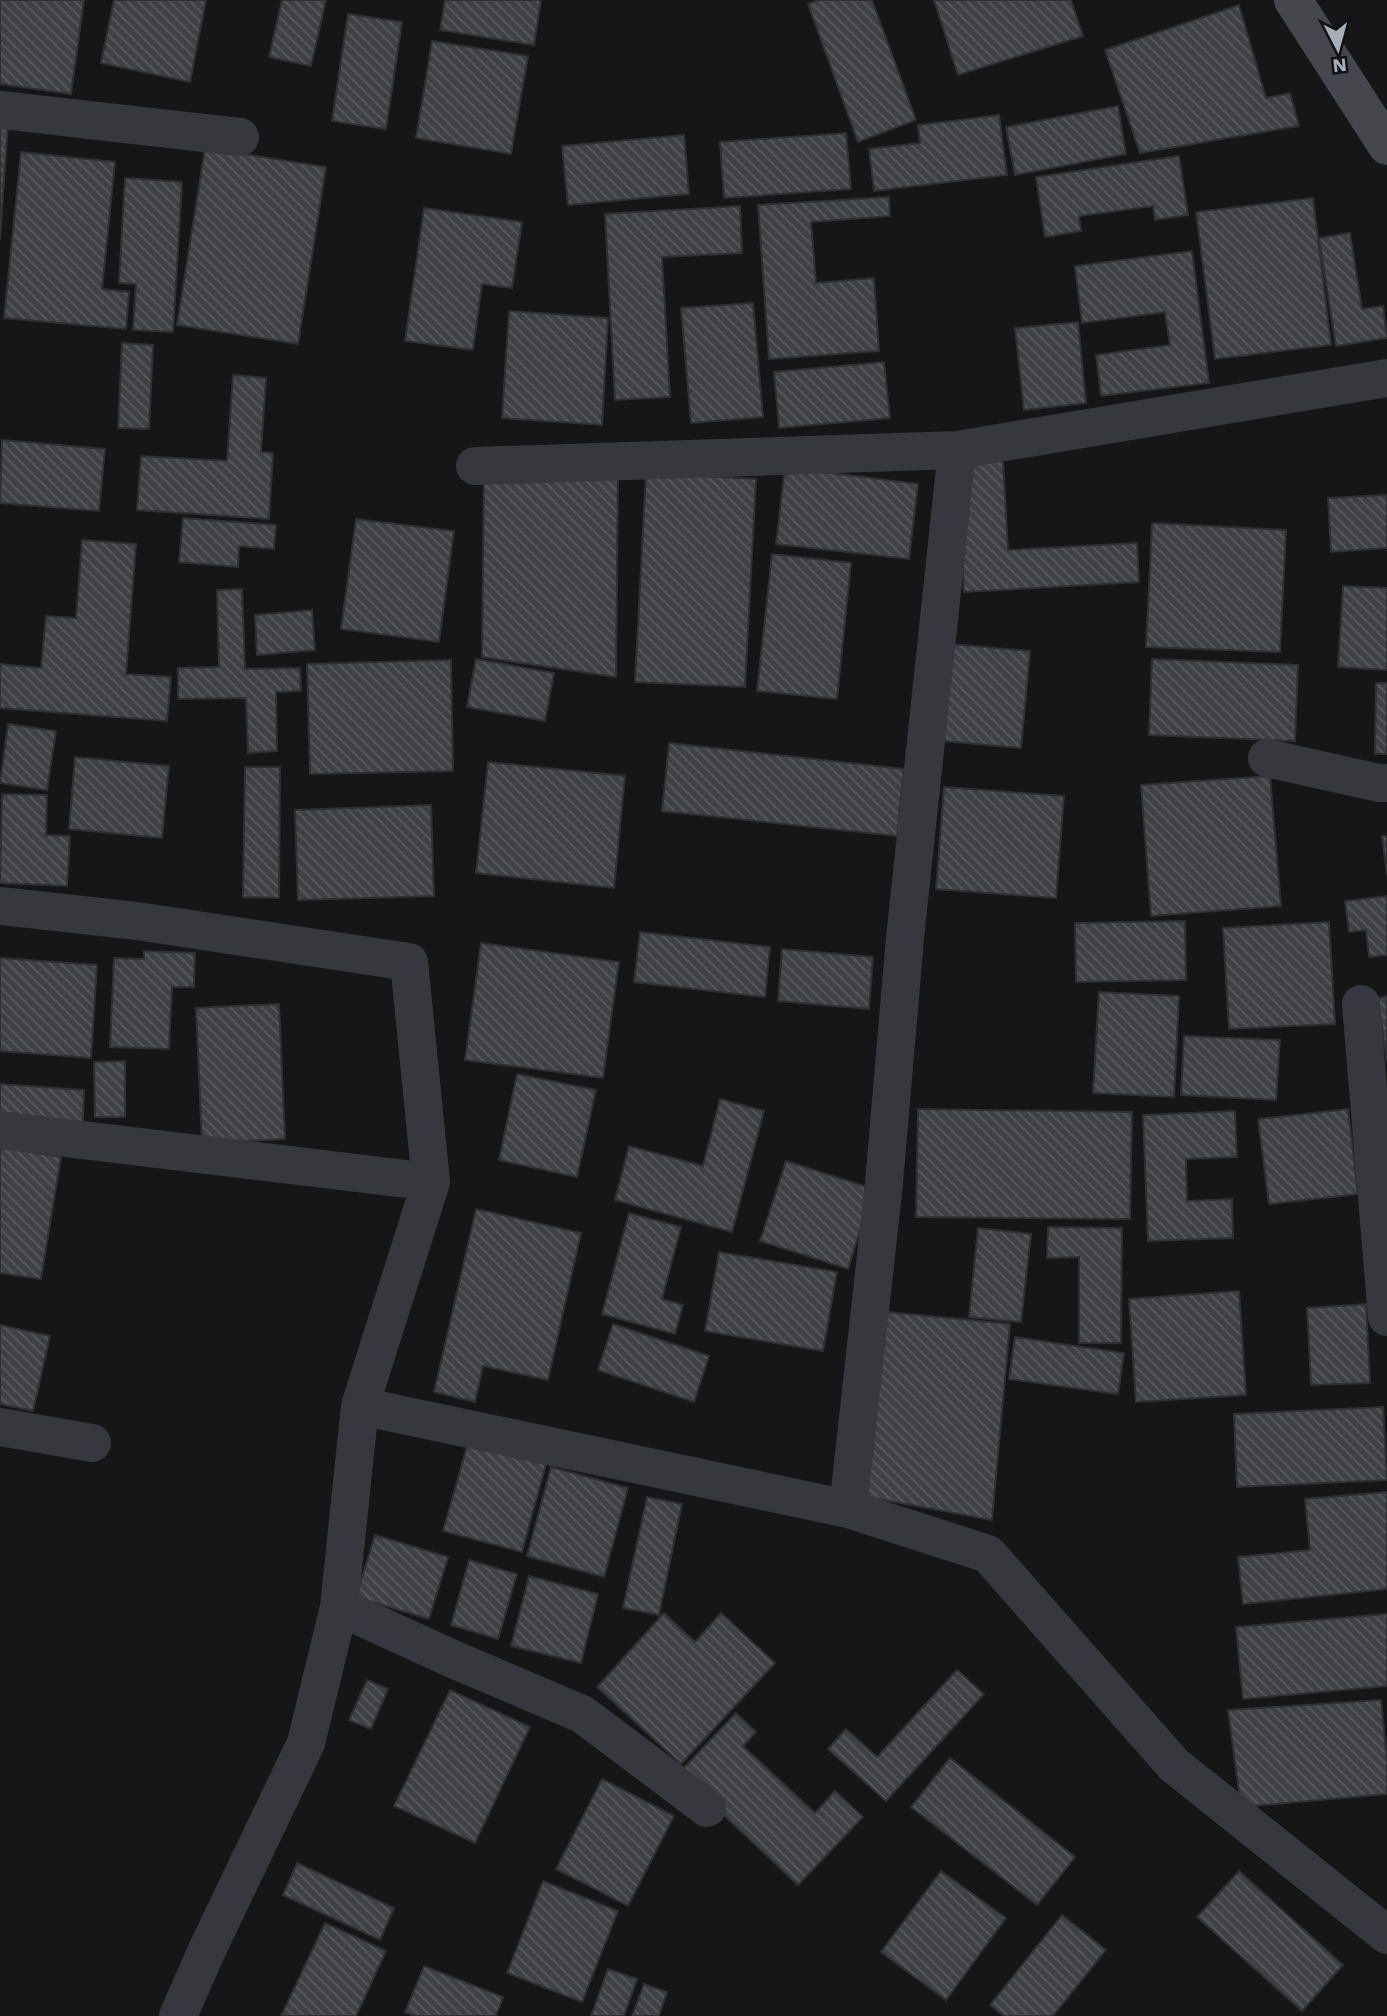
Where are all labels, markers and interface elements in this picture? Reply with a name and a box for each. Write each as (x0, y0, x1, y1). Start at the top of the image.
north arrow (1303, 14, 1373, 84)
text: N (1332, 53, 1348, 78)

